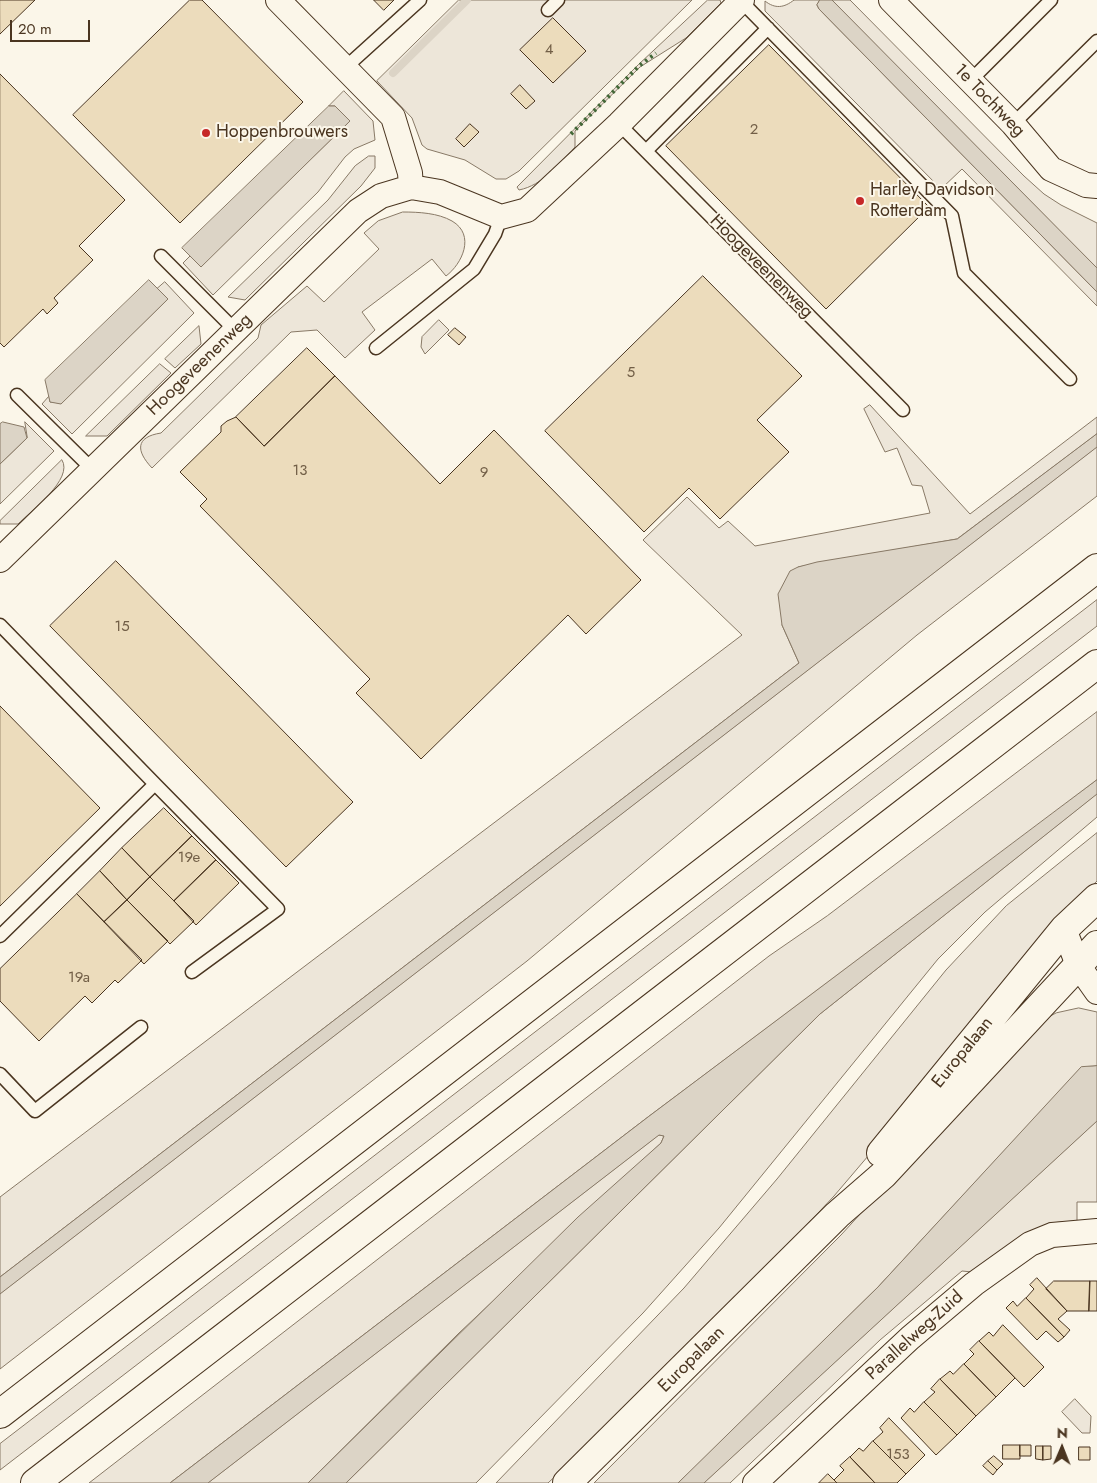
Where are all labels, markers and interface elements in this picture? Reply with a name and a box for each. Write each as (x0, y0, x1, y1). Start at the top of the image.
scale bar (12, 10, 92, 42)
text: 20 m (18, 18, 52, 40)
house number: 4 (545, 41, 553, 59)
street label: 1e Tochtweg (949, 60, 1029, 142)
house number: 2 (750, 121, 758, 139)
place label: Hoppenbrouwers (216, 122, 348, 144)
marker: Hoppenbrouwers (200, 127, 212, 139)
place label: Harley Davidson Rotterdam (870, 180, 994, 222)
marker: Harley Davidson Rotterdam (854, 195, 866, 207)
street label: Hoogeveenenweg (705, 211, 817, 323)
street label: Hoogeveenenweg (143, 309, 257, 421)
house number: 5 (627, 364, 635, 382)
house number: 13 (293, 462, 307, 480)
house number: 9 (480, 464, 488, 482)
house number: 15 (114, 618, 130, 636)
house number: 19e (178, 849, 200, 867)
house number: 19a (68, 969, 90, 987)
street label: Europalaan (928, 1013, 998, 1093)
street label: Parallelweg-Zuid (862, 1287, 968, 1385)
street label: Europalaan (654, 1322, 730, 1398)
north arrow (1037, 1423, 1087, 1473)
text: N (1057, 1423, 1068, 1443)
house number: 153 (886, 1446, 910, 1464)

